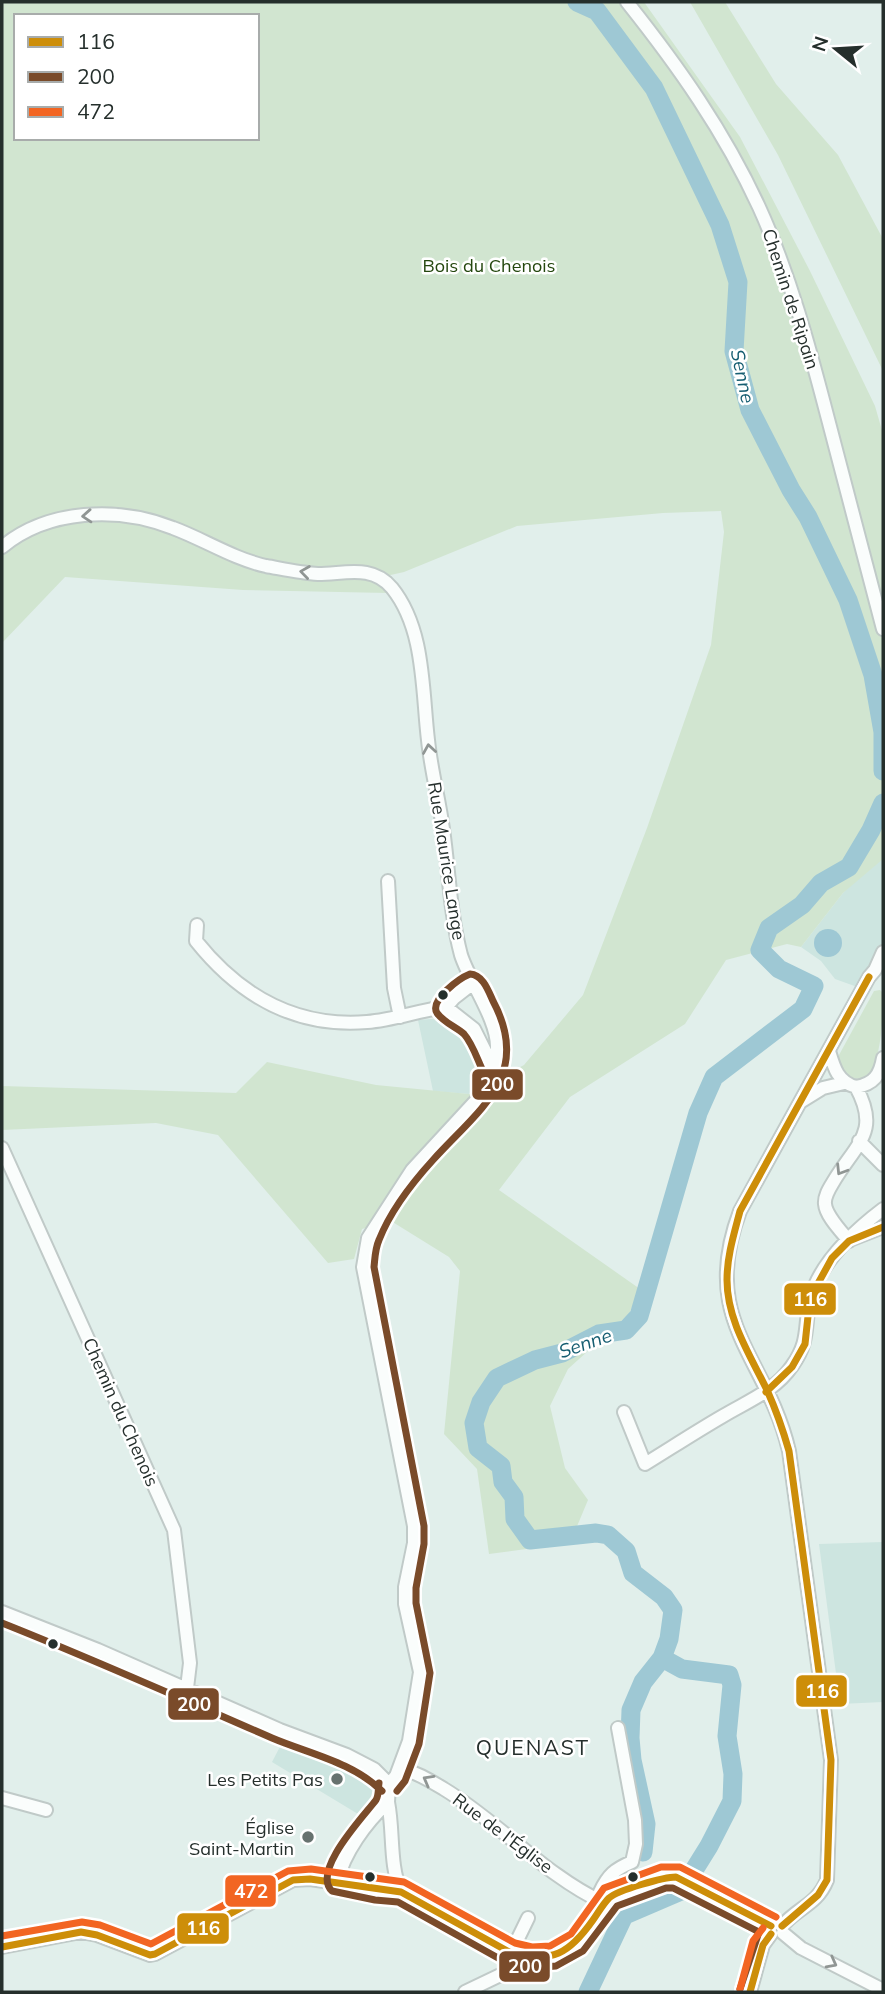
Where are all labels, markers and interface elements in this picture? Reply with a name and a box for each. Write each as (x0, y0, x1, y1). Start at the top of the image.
legend (14, 14, 259, 140)
north arrow (801, 14, 871, 84)
text: 116 (77, 28, 115, 54)
text: N (806, 33, 833, 54)
text: 200 (77, 63, 115, 89)
text: 472 (77, 98, 115, 124)
street label: Chemin de Ripain (757, 226, 825, 372)
park label: Bois du Chenois (422, 254, 556, 277)
water label: Senne (726, 347, 760, 405)
one-way arrow (81, 508, 92, 523)
one-way arrow (299, 565, 311, 580)
one-way arrow (422, 743, 437, 755)
street label: Rue Maurice Lange (423, 780, 471, 942)
unlabelled marker (436, 988, 450, 1002)
line badge: 200 (471, 1068, 524, 1101)
text: 200 (480, 1072, 514, 1096)
one-way arrow (836, 1162, 849, 1175)
line badge: 116 (783, 1282, 837, 1316)
text: 116 (793, 1287, 827, 1311)
water label: Senne (555, 1323, 615, 1363)
street label: Chemin du Chenois (78, 1334, 164, 1490)
unlabelled marker (46, 1637, 60, 1651)
line badge: 116 (795, 1674, 848, 1708)
text: 116 (805, 1679, 839, 1703)
line badge: 200 (167, 1687, 220, 1721)
text: 200 (177, 1692, 211, 1716)
district label: QUENAST (476, 1734, 590, 1760)
place label: Les Petits Pas (207, 1768, 323, 1791)
marker: Les Petits Pas (329, 1771, 345, 1787)
one-way arrow (423, 1775, 435, 1788)
street label: Rue de l'Église (448, 1788, 558, 1878)
place label: Église Saint-Martin (189, 1816, 294, 1860)
marker: Église Saint-Martin (300, 1829, 316, 1845)
unlabelled marker (363, 1870, 377, 1884)
unlabelled marker (626, 1870, 640, 1884)
line badge: 472 (224, 1874, 277, 1908)
text: 472 (234, 1879, 268, 1903)
line badge: 116 (176, 1912, 230, 1945)
text: 116 (186, 1916, 220, 1940)
line badge: 200 (498, 1950, 551, 1983)
text: 200 (508, 1954, 542, 1978)
one-way arrow (825, 1955, 837, 1969)

